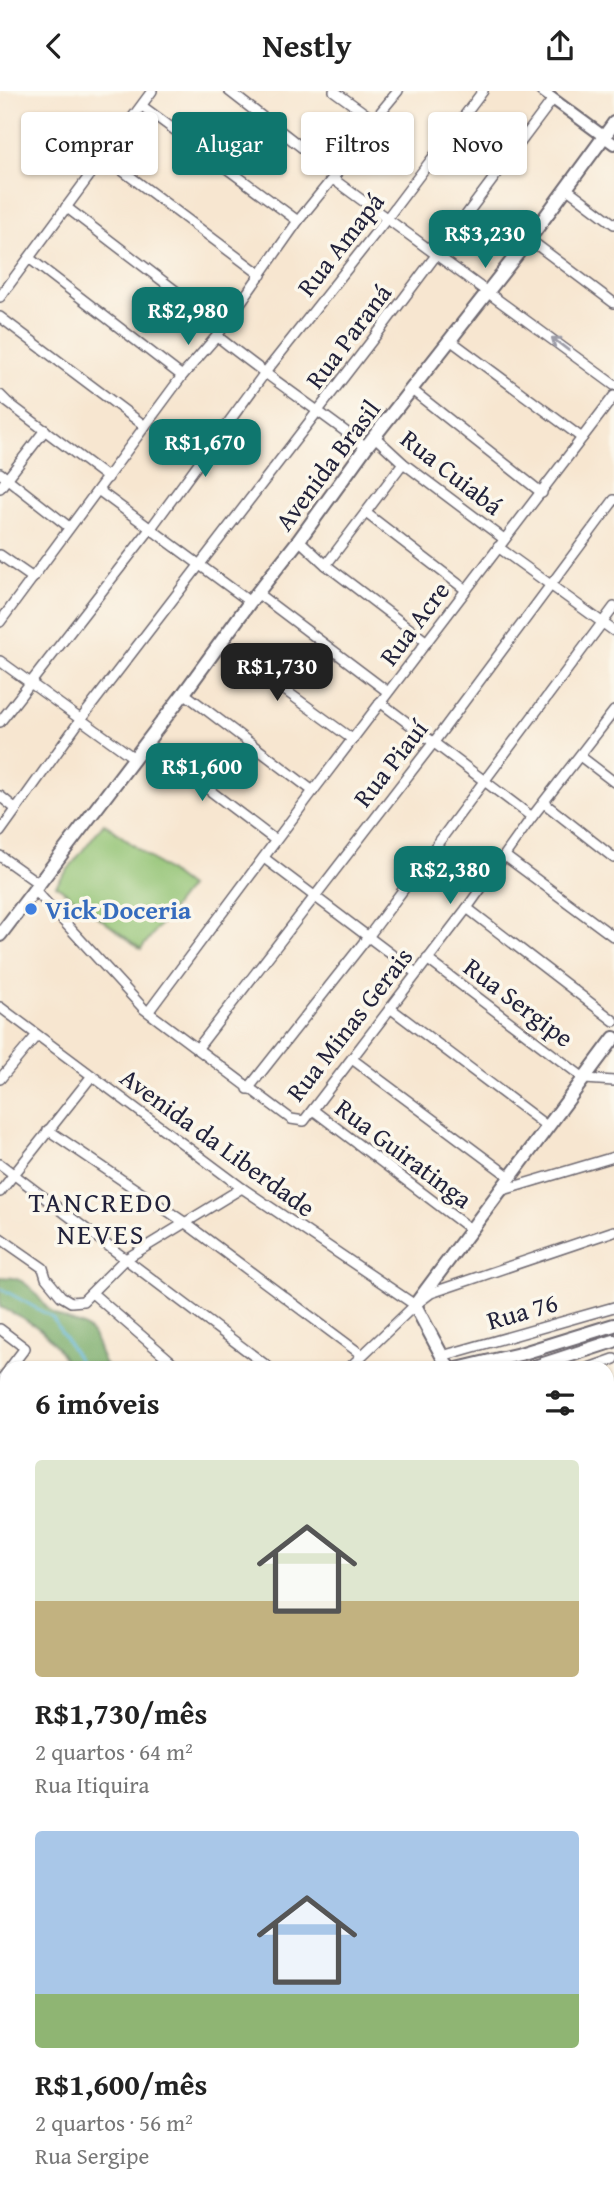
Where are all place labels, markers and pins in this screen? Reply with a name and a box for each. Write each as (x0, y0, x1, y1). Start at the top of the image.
pin: R$3,230 (420, 211, 550, 270)
pin: R$2,980 (123, 287, 253, 347)
pin: R$1,670 (140, 419, 270, 479)
pin: R$1,730 (212, 643, 342, 703)
pin: R$1,600 (137, 743, 267, 803)
pin: R$2,380 (385, 847, 515, 906)
place label: Vick Doceria (45, 890, 192, 929)
marker: Vick Doceria (23, 901, 39, 917)

